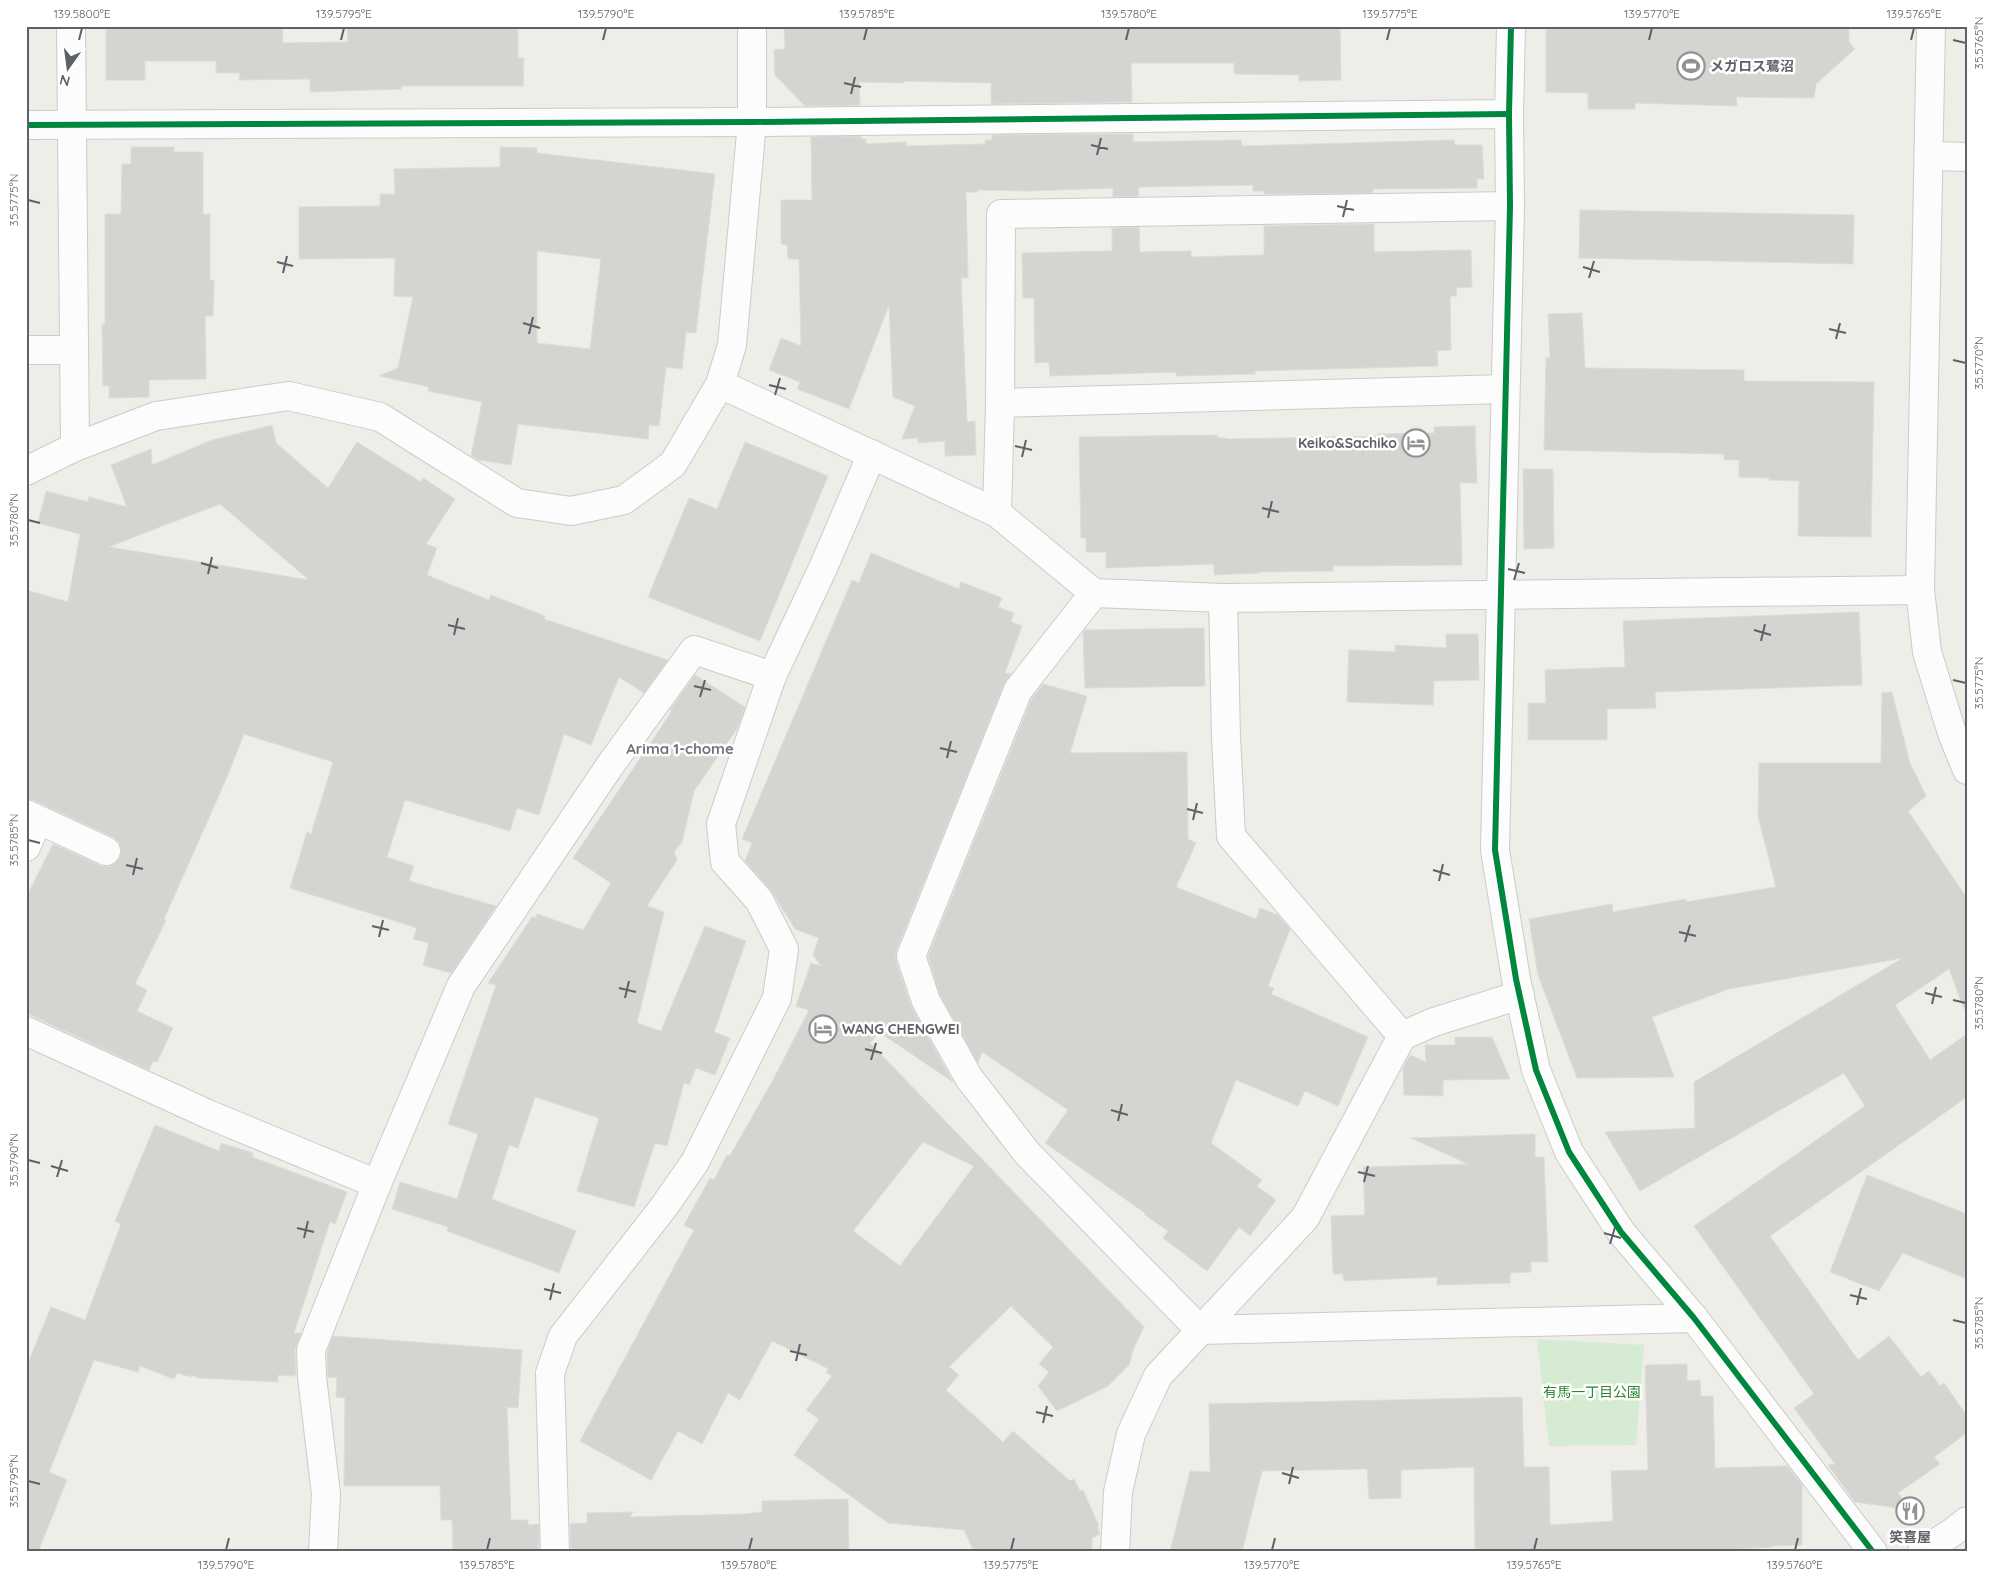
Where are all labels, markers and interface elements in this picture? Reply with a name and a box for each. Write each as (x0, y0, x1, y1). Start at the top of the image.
text: 139.5800°E (53, 6, 111, 21)
text: 139.5795°E (316, 6, 372, 21)
text: 139.5790°E (578, 6, 634, 21)
text: 139.5785°E (839, 6, 895, 21)
text: 139.5780°E (1101, 6, 1157, 21)
text: 139.5775°E (1362, 6, 1418, 21)
text: 139.5770°E (1624, 6, 1680, 21)
text: 139.5765°E (1886, 6, 1942, 21)
text: 35.5765°N (1971, 17, 1986, 69)
north arrow (42, 42, 92, 92)
sports icon: メガロス鷺沼 (1676, 51, 1706, 81)
place label: メガロス鷺沼 (1710, 57, 1794, 75)
text: N (58, 71, 72, 91)
text: 35.5775°N (6, 174, 21, 226)
text: 35.5770°N (1971, 336, 1986, 390)
hotel icon: Keiko&Sachiko (1401, 428, 1431, 458)
place label: Keiko&Sachiko (1298, 434, 1397, 452)
text: 35.5780°N (6, 493, 21, 547)
text: 35.5775°N (1971, 657, 1986, 709)
district label: Arima 1-chome (626, 739, 734, 758)
text: 35.5785°N (6, 813, 21, 867)
text: 35.5780°N (1971, 976, 1986, 1030)
hotel icon: WANG CHENGWEI (808, 1014, 838, 1044)
place label: WANG CHENGWEI (842, 1020, 960, 1038)
text: 35.5790°N (6, 1133, 21, 1187)
text: 35.5785°N (1971, 1296, 1986, 1350)
park label: 有馬一丁目公園 (1543, 1383, 1641, 1401)
text: 35.5795°N (6, 1454, 21, 1508)
restaurant icon: 笑喜屋 (1895, 1496, 1925, 1526)
place label: 笑喜屋 (1889, 1528, 1931, 1546)
text: 139.5790°E (198, 1557, 254, 1572)
text: 139.5785°E (459, 1557, 515, 1572)
text: 139.5780°E (721, 1557, 777, 1572)
text: 139.5775°E (983, 1557, 1039, 1572)
text: 139.5770°E (1244, 1557, 1300, 1572)
text: 139.5765°E (1506, 1557, 1562, 1572)
text: 139.5760°E (1767, 1557, 1823, 1572)

